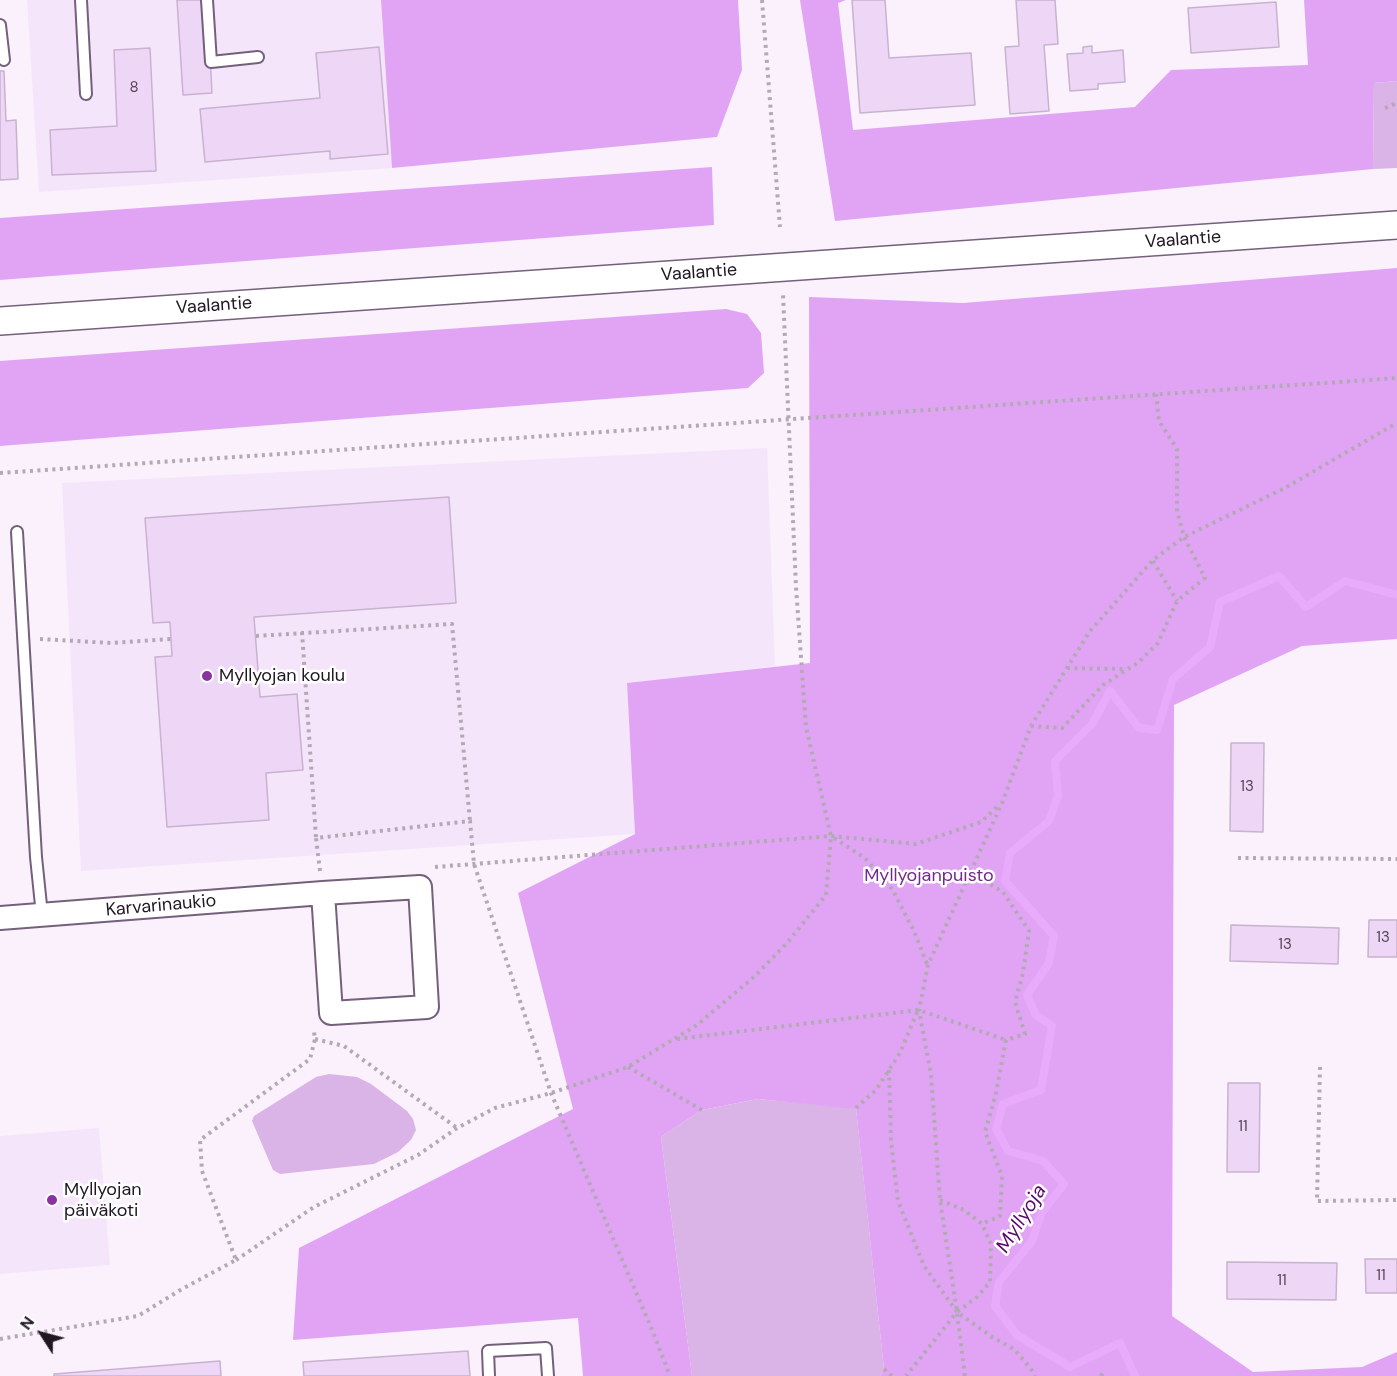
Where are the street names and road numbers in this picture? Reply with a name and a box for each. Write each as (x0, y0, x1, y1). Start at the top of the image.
street label: Vaalantie (1144, 227, 1222, 253)
street label: Vaalantie (660, 260, 738, 286)
street label: Vaalantie (175, 293, 253, 319)
street label: Karvarinaukio (105, 890, 217, 922)

